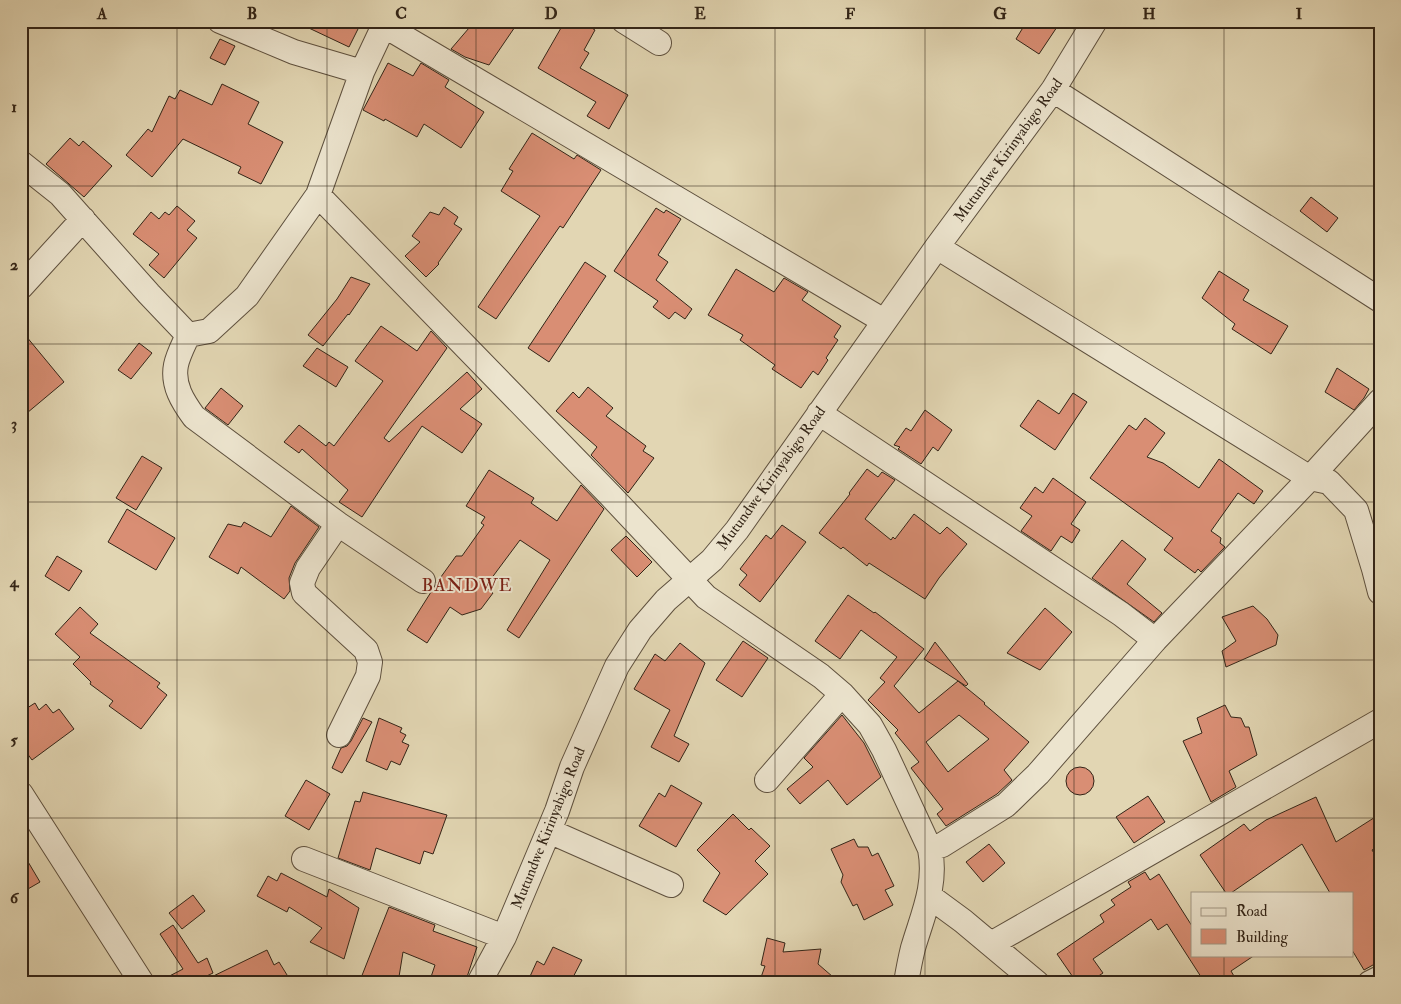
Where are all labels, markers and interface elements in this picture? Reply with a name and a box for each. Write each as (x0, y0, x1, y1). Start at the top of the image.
text: A (96, 4, 108, 24)
text: B (247, 4, 257, 24)
text: C (395, 4, 407, 24)
text: D (544, 4, 558, 24)
text: E (694, 4, 706, 24)
text: F (845, 4, 855, 24)
text: G (993, 4, 1007, 24)
text: H (1142, 4, 1156, 24)
text: I (1296, 4, 1303, 24)
street label: Mutundwe Kirinyabigo Road (950, 74, 1067, 226)
text: 1 (11, 97, 17, 117)
text: 2 (10, 255, 18, 275)
street label: Mutundwe Kirinyabigo Road (713, 402, 830, 554)
text: 3 (11, 414, 17, 434)
text: 4 (9, 572, 20, 592)
district label: BANDWE (422, 574, 512, 597)
text: 5 (10, 730, 18, 750)
street label: Mutundwe Kirinyabigo Road (507, 744, 590, 912)
text: 6 (10, 888, 20, 908)
legend (1191, 892, 1354, 956)
text: Road (1236, 902, 1268, 921)
text: Building (1236, 928, 1288, 947)

